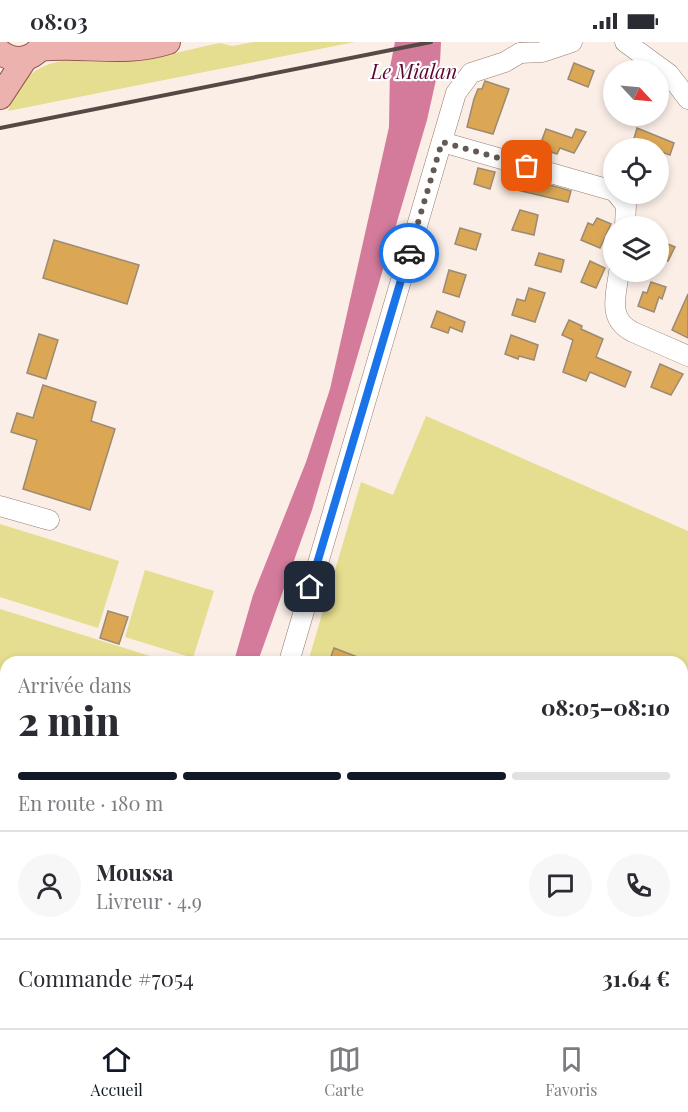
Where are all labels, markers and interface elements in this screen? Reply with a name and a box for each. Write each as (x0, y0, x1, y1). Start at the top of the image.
text: 08:03 (30, 6, 88, 36)
water label: Le Mialan (370, 57, 457, 84)
north arrow (603, 60, 669, 126)
map controls (603, 60, 669, 282)
button: locate (603, 138, 669, 204)
pin (501, 140, 552, 191)
icon: bag (510, 149, 543, 182)
button: layers (603, 216, 669, 282)
courier (379, 223, 439, 283)
icon: car (393, 237, 426, 270)
pin (284, 561, 335, 612)
icon: home (293, 570, 326, 603)
text: Arrivée dans (18, 671, 132, 698)
text: 08:05–08:10 (541, 692, 670, 722)
text: 2 min (18, 694, 120, 746)
text: En route · 180 m (18, 789, 163, 816)
button: person (18, 854, 81, 917)
button: chat (529, 854, 592, 917)
button: phone (607, 854, 670, 917)
text: Moussa (96, 857, 173, 887)
text: Livreur · 4.9 (96, 887, 202, 914)
text: Commande #7054 (18, 963, 194, 993)
text: 31.64 € (602, 963, 670, 993)
tab: Accueil (91, 1043, 143, 1100)
tab: Carte (324, 1043, 364, 1100)
tab: Favoris (545, 1043, 597, 1100)

